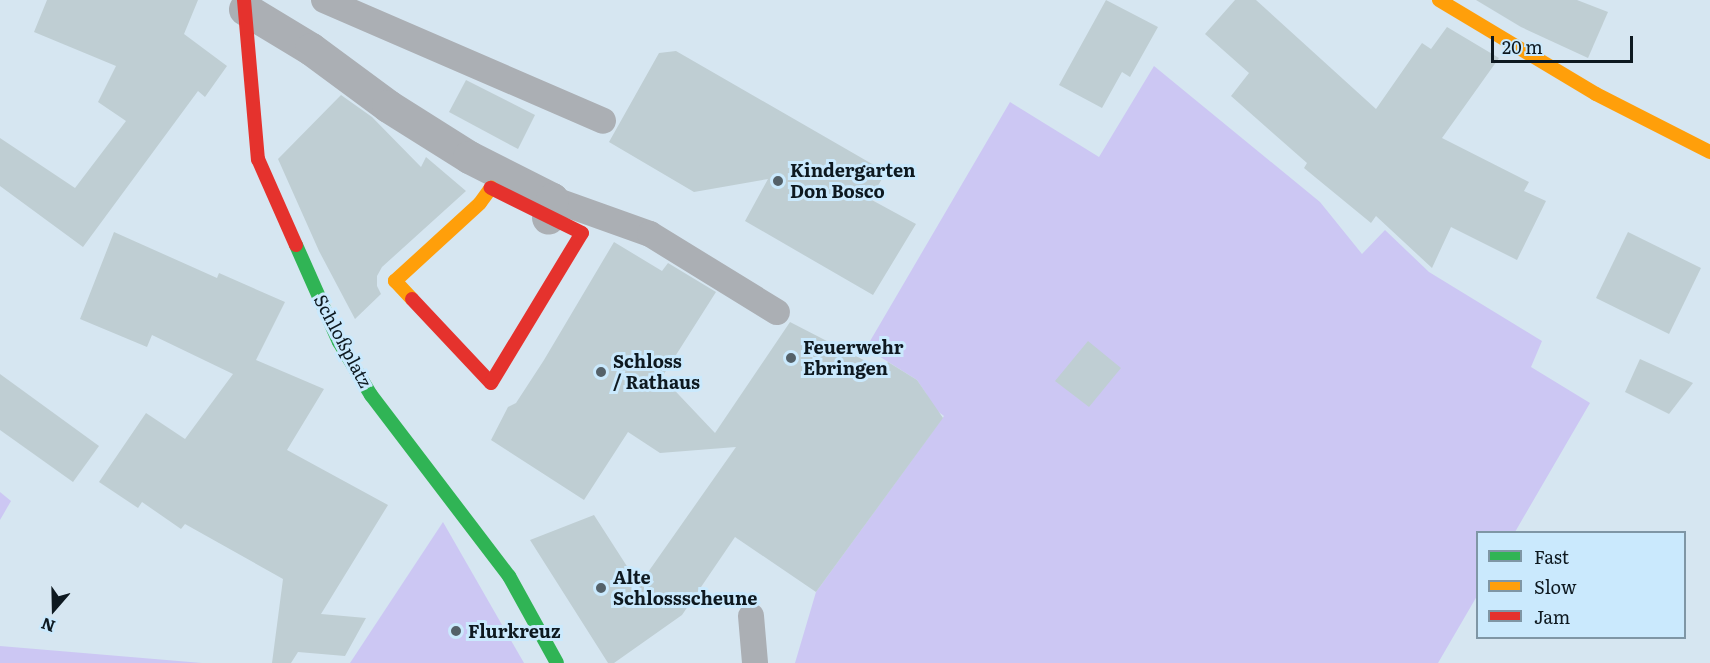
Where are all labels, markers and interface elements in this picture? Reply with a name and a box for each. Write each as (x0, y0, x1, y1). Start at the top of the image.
scale bar (1494, 24, 1636, 62)
text: 20 m (1502, 33, 1543, 60)
place label: Kindergarten Don Bosco (790, 160, 916, 202)
marker: Kindergarten Don Bosco (771, 174, 785, 188)
street label: Schloßplatz (309, 291, 377, 391)
place label: Feuerwehr Ebringen (803, 337, 903, 380)
place label: Schloss / Rathaus (613, 351, 700, 394)
marker: Feuerwehr Ebringen (784, 351, 798, 365)
marker: Schloss / Rathaus (594, 365, 608, 379)
legend (1476, 531, 1686, 639)
text: Fast (1534, 543, 1569, 570)
place label: Alte Schlossscheune (613, 567, 758, 610)
text: Slow (1534, 573, 1576, 600)
north arrow (24, 579, 84, 639)
marker: Alte Schlossscheune (594, 581, 608, 595)
text: Jam (1534, 603, 1570, 630)
text: N (37, 612, 58, 639)
place label: Flurkreuz (468, 620, 561, 642)
marker: Flurkreuz (449, 624, 463, 638)

